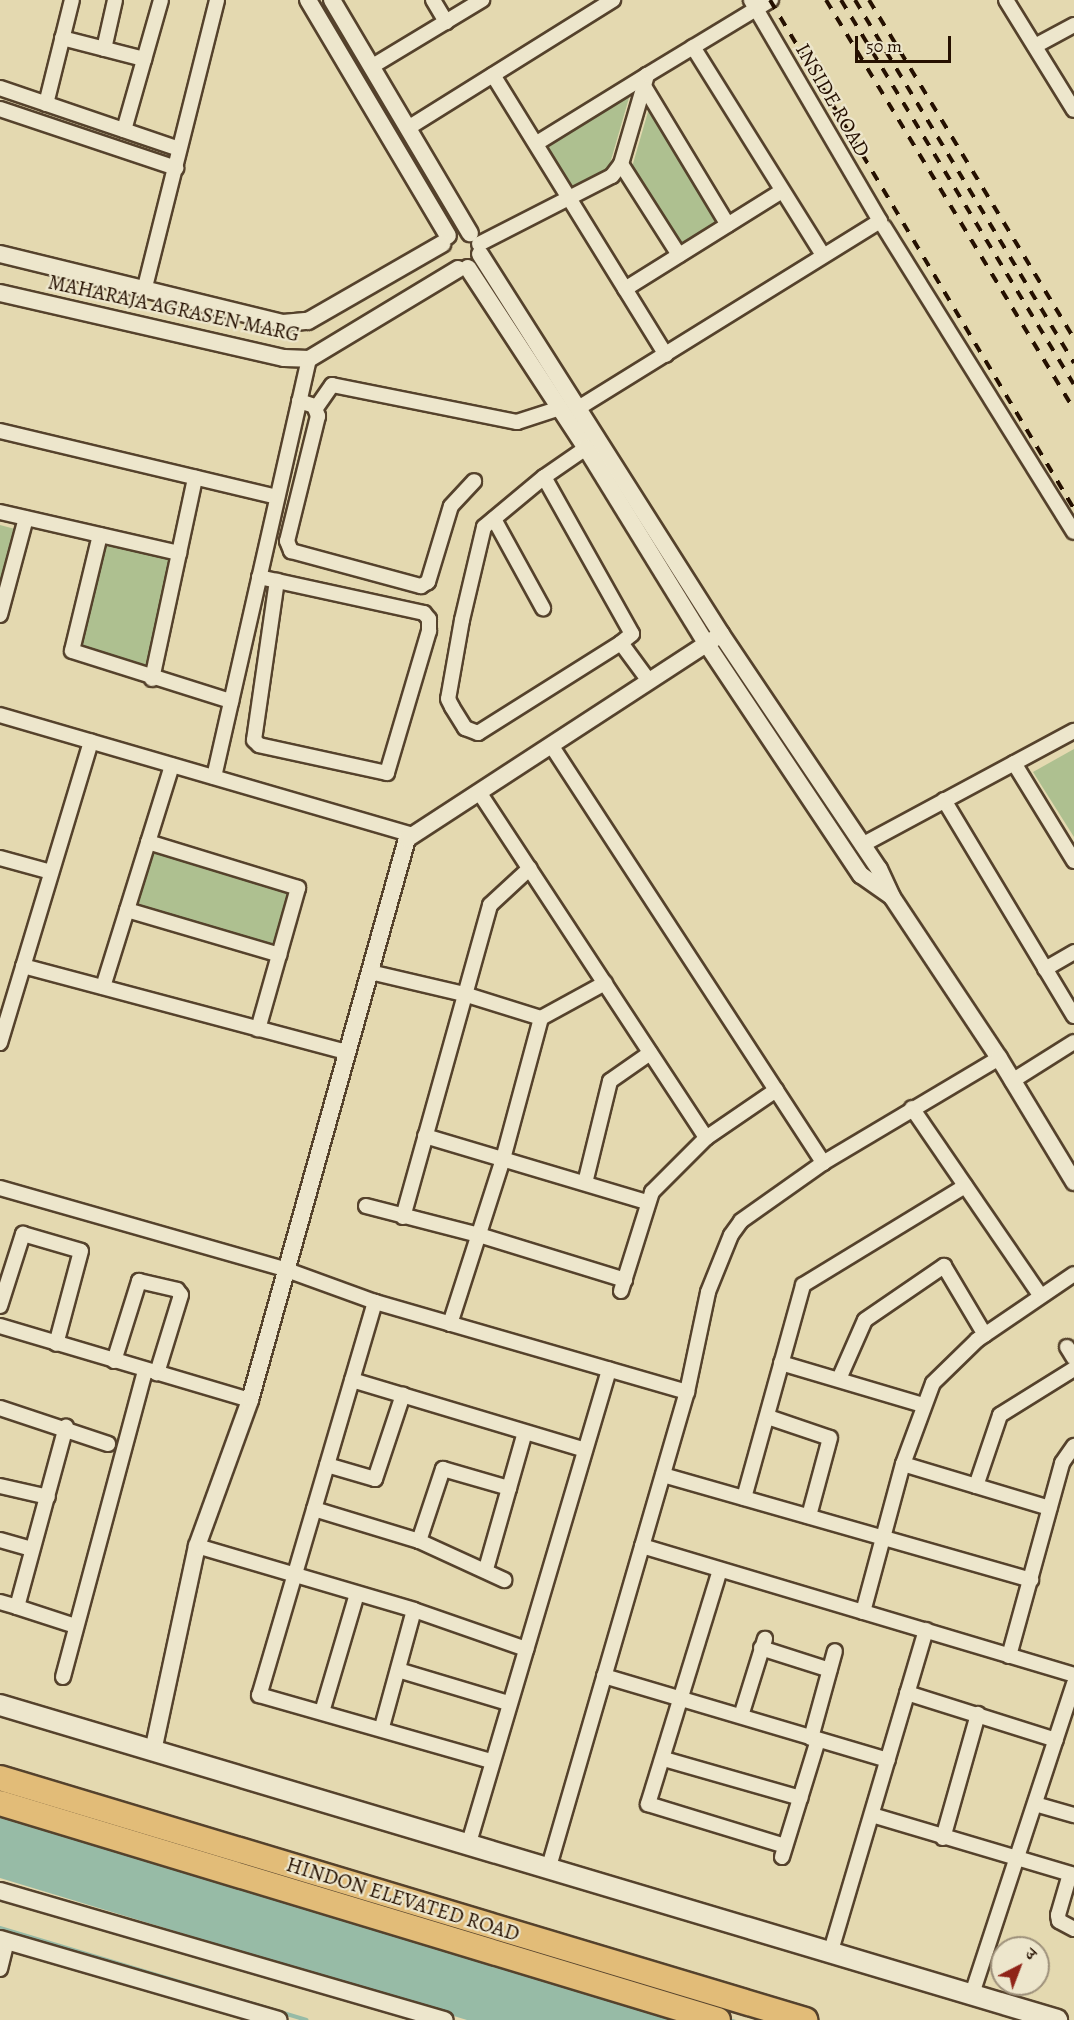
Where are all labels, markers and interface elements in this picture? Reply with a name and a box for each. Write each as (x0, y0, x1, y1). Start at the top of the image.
scale bar (858, 24, 954, 62)
text: 50 m (866, 34, 902, 58)
street label: INSIDE ROAD (790, 39, 876, 161)
street label: MAHARAJA AGRASEN MARG (46, 269, 302, 347)
street label: HINDON ELEVATED ROAD (283, 1851, 523, 1947)
north arrow (990, 1936, 1050, 1996)
text: उ (1020, 1943, 1041, 1965)

